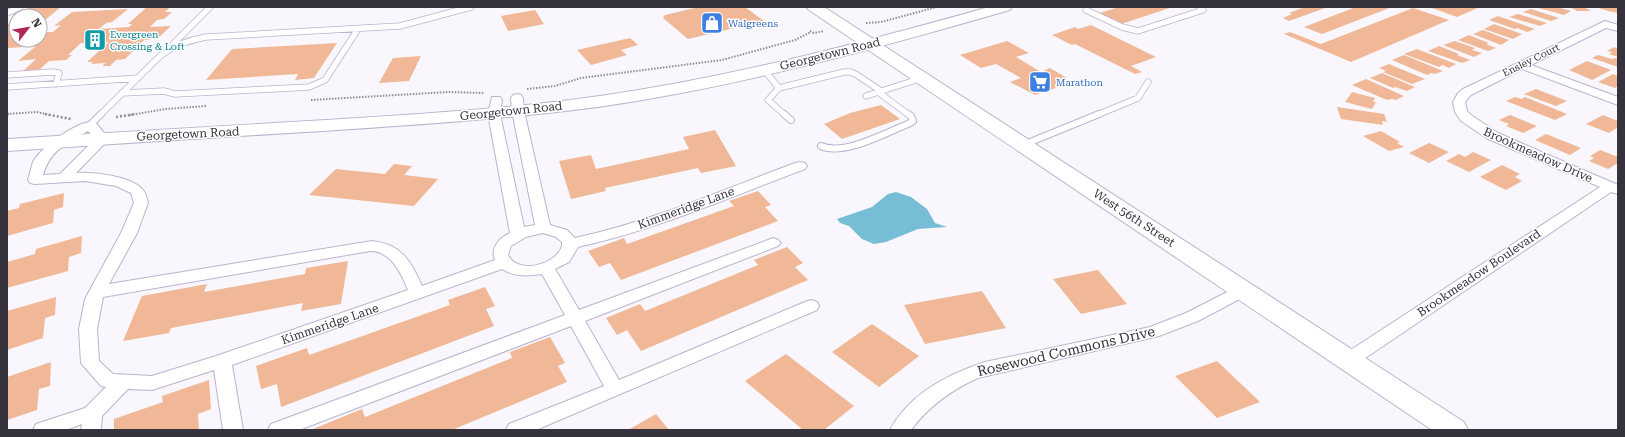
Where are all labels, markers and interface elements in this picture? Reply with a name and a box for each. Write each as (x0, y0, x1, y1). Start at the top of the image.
north arrow (8, 8, 48, 48)
shop icon: Walgreens (699, 10, 725, 36)
text: N (28, 16, 44, 31)
place label: Walgreens (728, 18, 778, 29)
building icon: Evergreen Crossing & Loft (82, 27, 108, 53)
place label: Evergreen Crossing & Loft (110, 29, 185, 52)
street label: Georgetown Road (778, 35, 882, 73)
street label: Ensley Court (1501, 41, 1562, 79)
supermarket icon: Marathon (1027, 69, 1053, 95)
place label: Marathon (1056, 77, 1104, 88)
street label: Georgetown Road (459, 99, 563, 123)
street label: Georgetown Road (136, 124, 240, 144)
street label: Brookmeadow Drive (1481, 125, 1595, 186)
street label: Kimmeridge Lane (636, 184, 737, 232)
street label: West 56th Street (1091, 186, 1178, 250)
street label: Brookmeadow Boulevard (1415, 226, 1544, 320)
street label: Kimmeridge Lane (279, 301, 381, 347)
street label: Rosewood Commons Drive (976, 323, 1157, 379)

